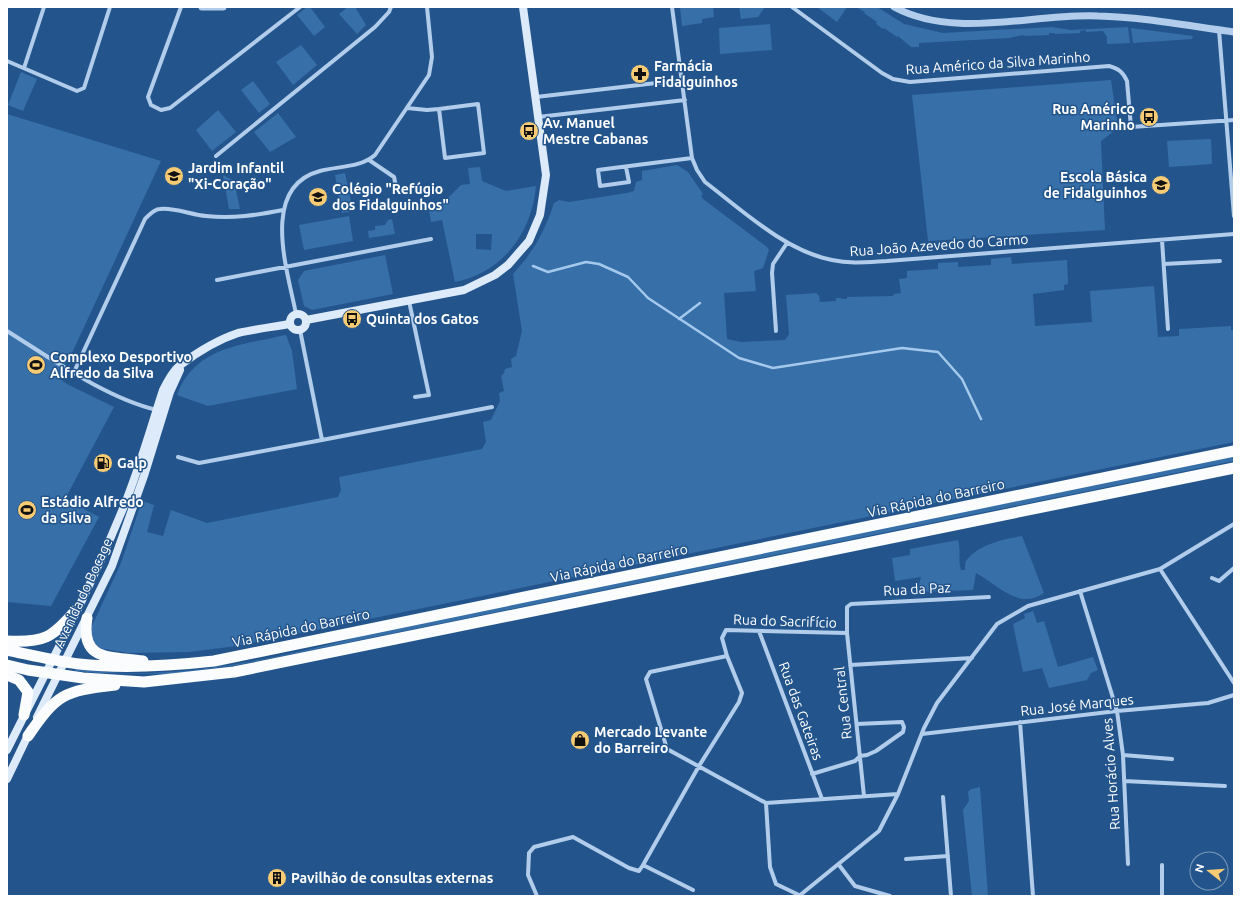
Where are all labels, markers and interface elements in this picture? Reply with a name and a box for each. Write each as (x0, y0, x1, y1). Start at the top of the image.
street label: Rua Américo da Silva Marinho (905, 49, 1091, 77)
place label: Farmácia Fidalguinhos (654, 58, 738, 90)
pharmacy icon: Farmácia Fidalguinhos (629, 63, 651, 85)
place label: Rua Américo Marinho (1052, 101, 1135, 133)
bus stop icon: Rua Américo Marinho (1138, 106, 1160, 128)
place label: Av. Manuel Mestre Cabanas (543, 115, 649, 147)
bus stop icon: Av. Manuel Mestre Cabanas (518, 120, 540, 142)
place label: Jardim Infantil "Xi-Coração" (188, 160, 284, 193)
school or university icon: Jardim Infantil "Xi-Coração" (163, 165, 185, 187)
place label: Escola Básica de Fidalguinhos (1043, 169, 1147, 201)
school or university icon: Escola Básica de Fidalguinhos (1150, 174, 1172, 196)
place label: Colégio "Refúgio dos Fidalguinhos" (332, 181, 449, 213)
school or university icon: Colégio "Refúgio dos Fidalguinhos" (307, 186, 329, 208)
street label: Rua João Azevedo do Carmo (849, 231, 1029, 259)
bus stop icon: Quinta dos Gatos (341, 308, 363, 330)
place label: Quinta dos Gatos (366, 311, 479, 327)
place label: Complexo Desportivo Alfredo da Silva (50, 349, 192, 381)
sports icon: Complexo Desportivo Alfredo da Silva (25, 354, 47, 376)
fuel station icon: Galp (92, 452, 114, 474)
place label: Galp (117, 455, 147, 471)
street label: Via Rápida do Barreiro (866, 476, 1006, 520)
place label: Estádio Alfredo da Silva (41, 494, 144, 526)
sports icon: Estádio Alfredo da Silva (16, 499, 38, 521)
street label: Avenida do Bocage (50, 535, 116, 651)
street label: Via Rápida do Barreiro (549, 541, 689, 585)
street label: Rua da Paz (883, 579, 951, 599)
street label: Via Rápida do Barreiro (231, 606, 371, 650)
street label: Rua do Sacrifício (733, 611, 837, 631)
street label: Rua das Gateiras (776, 660, 826, 762)
street label: Rua Central (831, 666, 855, 740)
street label: Rua José Marques (1020, 691, 1134, 719)
street label: Rua Horácio Alves (1099, 717, 1123, 831)
place label: Mercado Levante do Barreiro (594, 724, 707, 756)
shop icon: Mercado Levante do Barreiro (569, 729, 591, 751)
north arrow (1189, 851, 1229, 891)
text: N (1192, 862, 1206, 874)
building icon: Pavilhão de consultas externas (266, 867, 288, 889)
place label: Pavilhão de consultas externas (291, 870, 494, 886)

